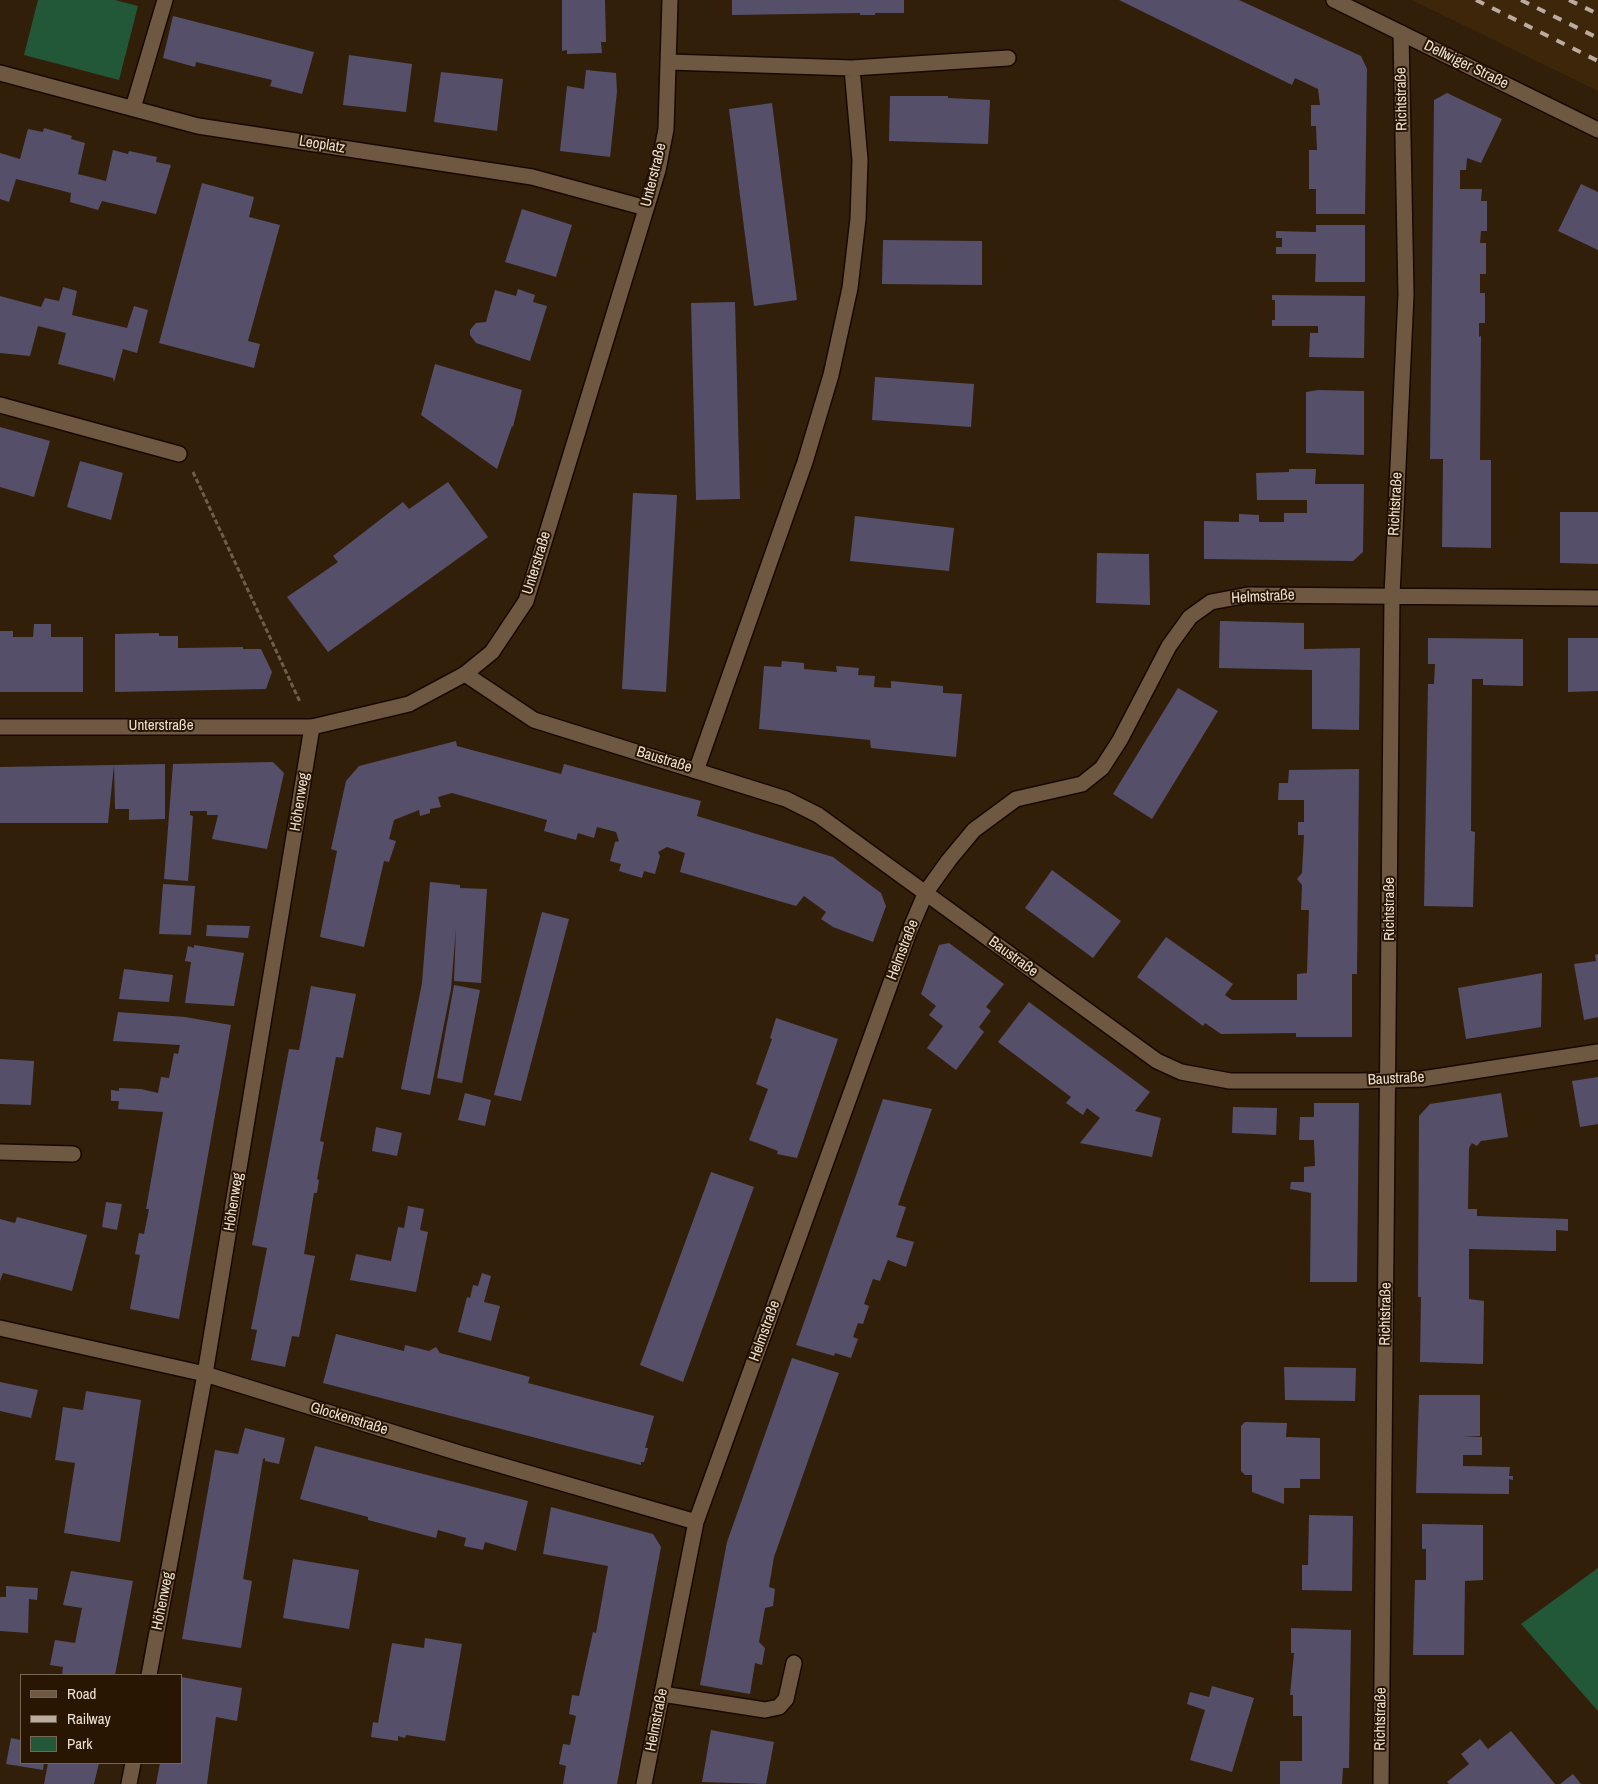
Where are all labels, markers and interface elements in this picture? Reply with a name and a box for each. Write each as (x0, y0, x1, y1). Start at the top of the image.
street label: Dellwiger Straße (1421, 37, 1511, 93)
street label: Richtstraße (1392, 67, 1412, 131)
street label: Leoplatz (298, 132, 346, 158)
street label: Unterstraße (637, 141, 671, 209)
street label: Richtstraße (1385, 472, 1407, 536)
street label: Unterstraße (519, 529, 555, 597)
street label: Helmstraße (1231, 586, 1295, 608)
street label: Unterstraße (129, 717, 193, 735)
street label: Baustraße (634, 743, 694, 777)
street label: Höhenweg (287, 772, 313, 832)
street label: Richtstraße (1381, 877, 1399, 941)
street label: Helmstraße (883, 917, 923, 983)
street label: Baustraße (985, 933, 1041, 981)
street label: Baustraße (1367, 1069, 1425, 1089)
street label: Höhenweg (221, 1172, 247, 1232)
street label: Richtstraße (1376, 1282, 1396, 1346)
street label: Helmstraße (746, 1298, 784, 1364)
street label: Glockenstraße (308, 1399, 390, 1439)
street label: Höhenweg (149, 1570, 177, 1632)
legend (20, 1674, 182, 1764)
text: Road (67, 1683, 96, 1704)
street label: Helmstraße (642, 1687, 672, 1753)
street label: Richtstraße (1371, 1687, 1391, 1751)
text: Railway (67, 1708, 111, 1729)
text: Park (67, 1733, 92, 1754)

